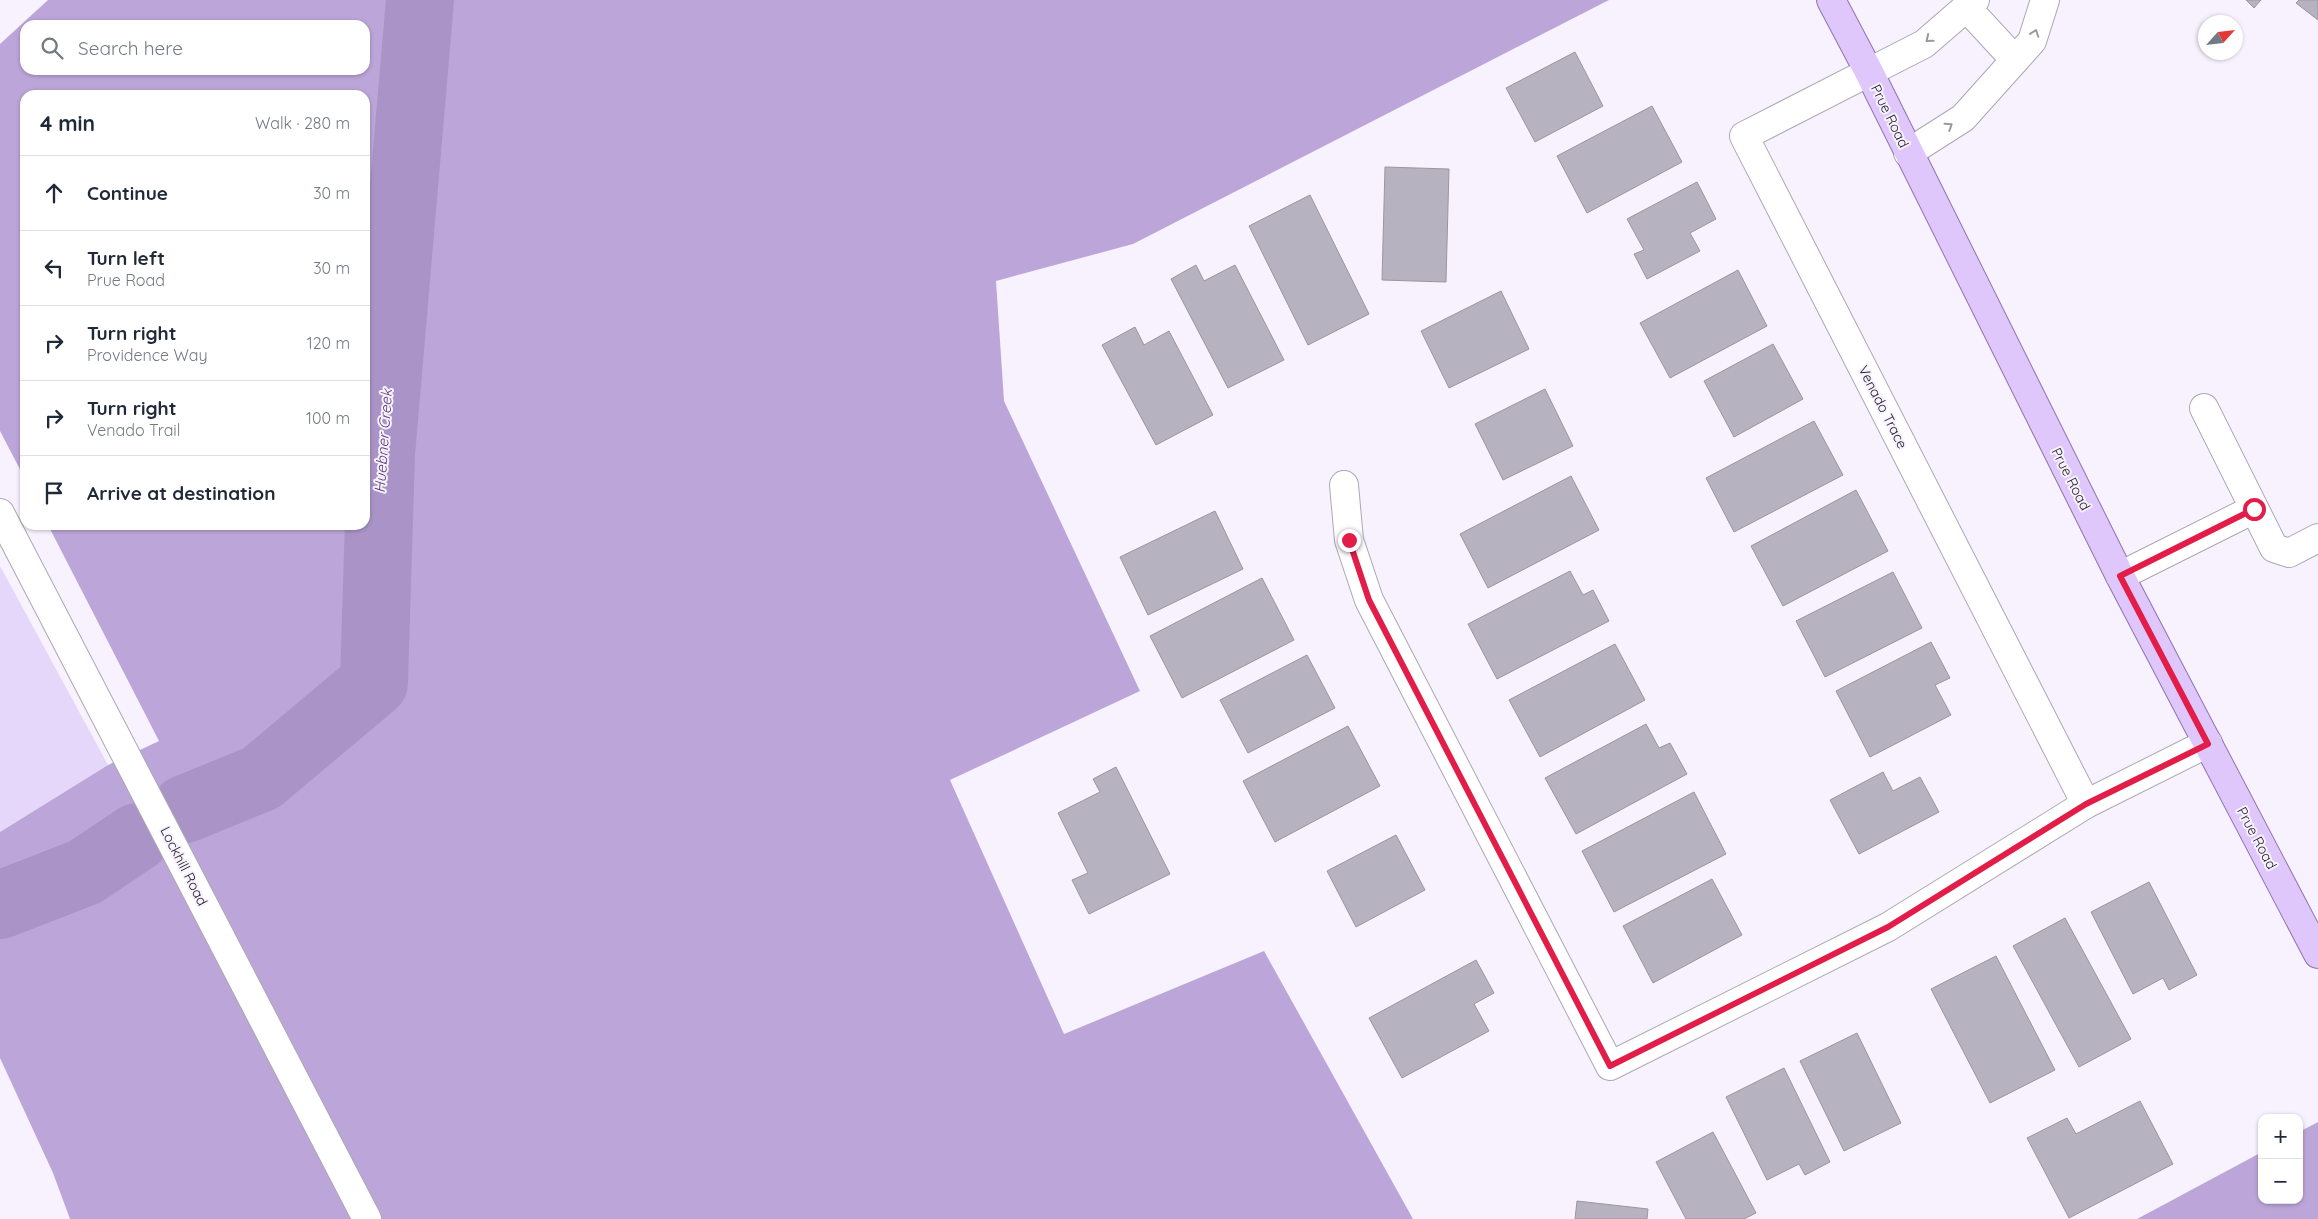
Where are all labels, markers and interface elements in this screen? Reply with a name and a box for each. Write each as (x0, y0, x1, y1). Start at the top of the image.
north arrow (2198, 15, 2243, 60)
search box (20, 20, 370, 75)
one-way arrow (2029, 29, 2039, 37)
one-way arrow (1926, 33, 1935, 41)
icon: search (38, 34, 66, 62)
text: Search here (78, 36, 183, 60)
street label: Prue Road (1867, 81, 1913, 151)
text: 4 min (40, 110, 95, 136)
text: Walk · 280 m (255, 113, 350, 133)
one-way arrow (1944, 123, 1953, 133)
icon: ahead (40, 179, 68, 207)
text: Continue (87, 181, 168, 205)
text: 30 m (313, 183, 350, 203)
text: Turn left (87, 246, 165, 270)
icon: left (40, 254, 68, 282)
text: 30 m (313, 258, 350, 278)
text: Prue Road (87, 270, 165, 290)
text: Turn right (87, 321, 176, 345)
icon: right (40, 329, 68, 357)
text: 120 m (307, 333, 350, 353)
text: Providence Way (87, 345, 208, 365)
street label: Venado Trace (1854, 362, 1912, 452)
water label: Huebner Creek (370, 386, 396, 494)
text: Turn right (87, 396, 176, 420)
icon: right (40, 404, 68, 432)
text: 100 m (306, 408, 350, 428)
text: Venado Trail (87, 420, 180, 440)
street label: Prue Road (2048, 445, 2094, 513)
icon: arrive (40, 479, 68, 507)
text: Arrive at destination (87, 481, 276, 505)
route start (2243, 498, 2266, 521)
route end (1338, 529, 1361, 552)
street label: Prue Road (2233, 804, 2281, 872)
street label: Lockhill Road (156, 823, 212, 909)
map controls (2258, 1114, 2303, 1204)
button: + (2258, 1114, 2303, 1159)
button: − (2258, 1159, 2303, 1204)

